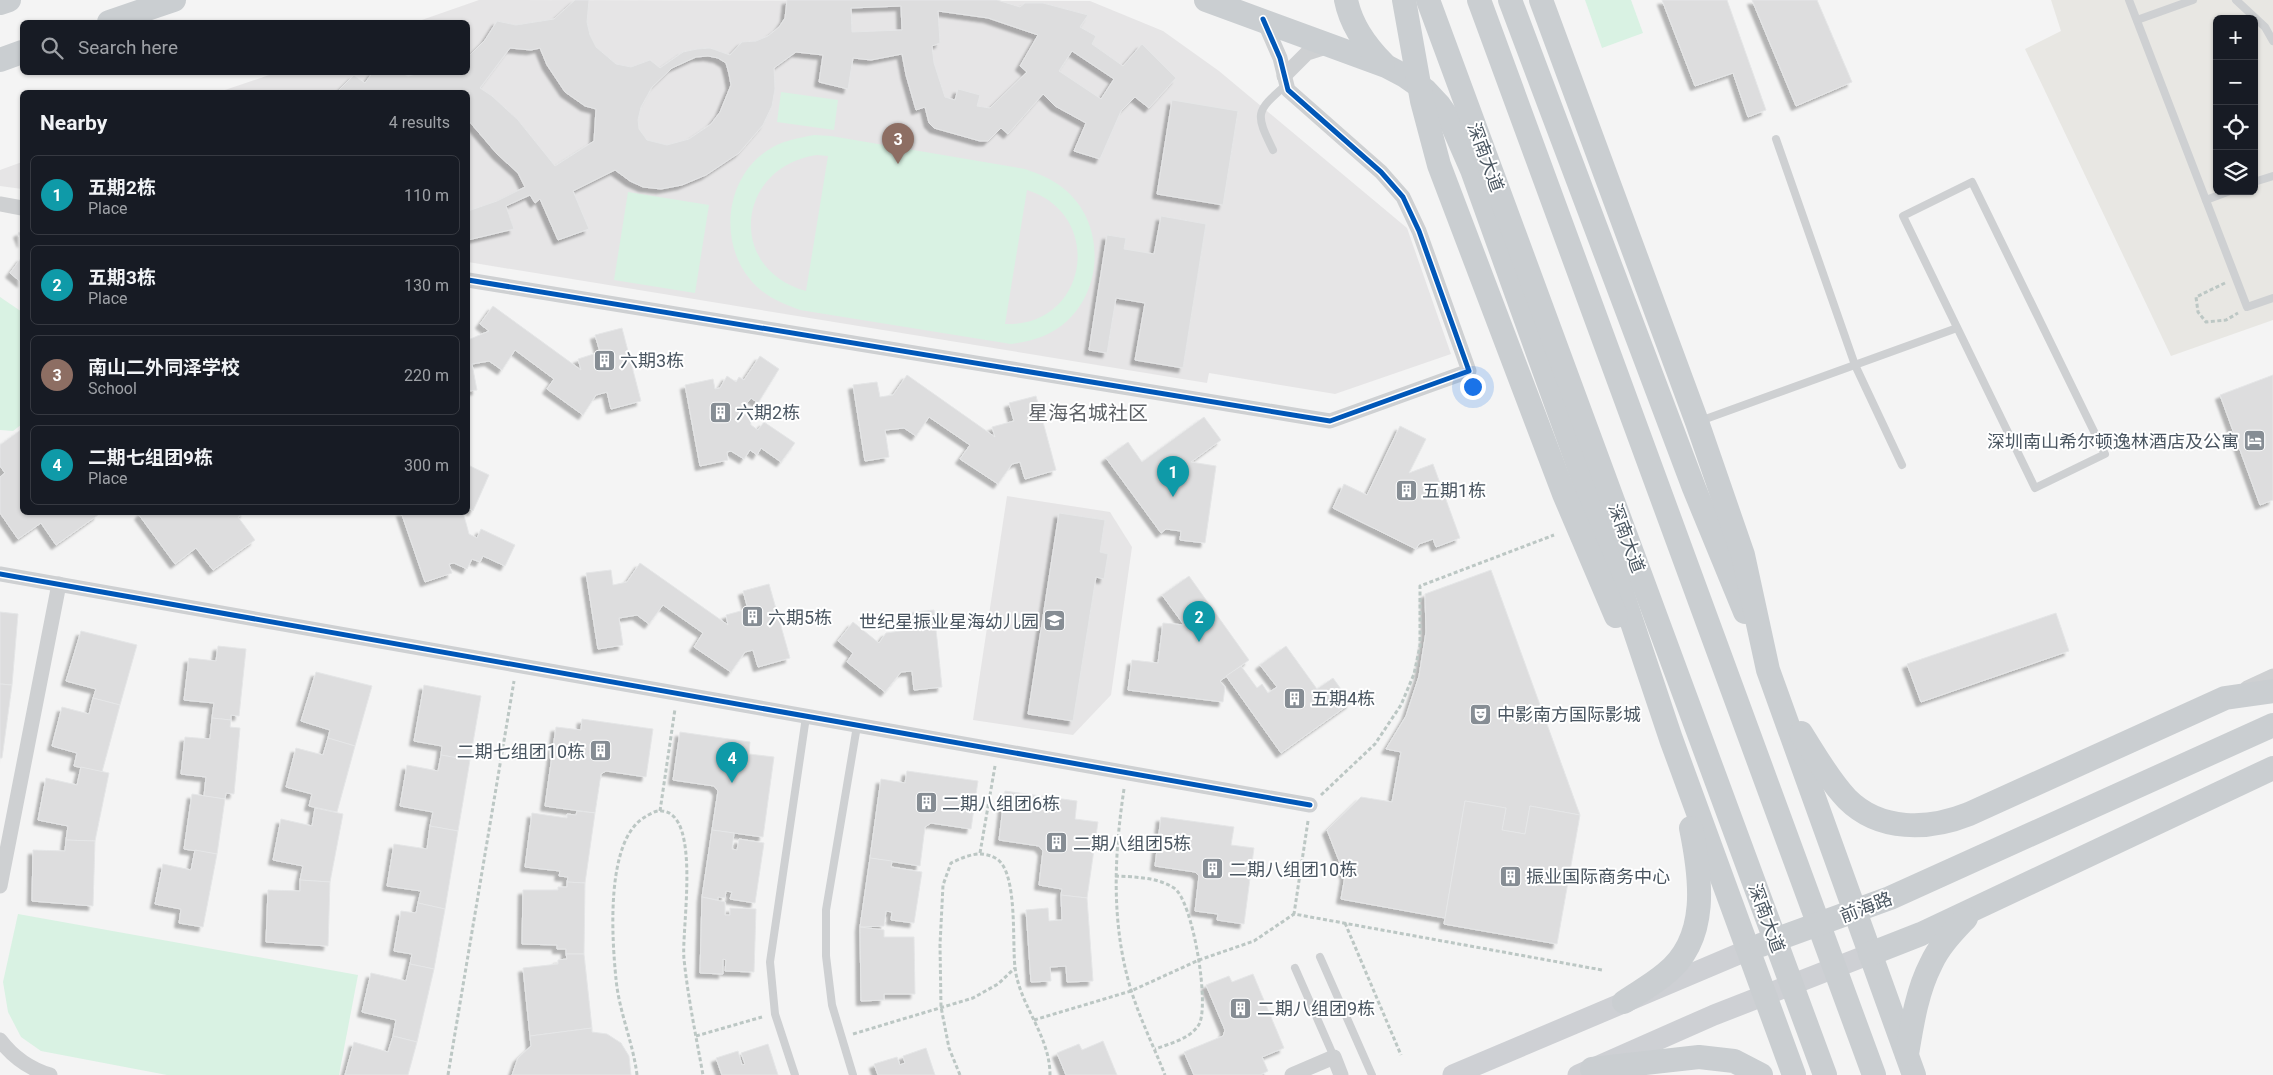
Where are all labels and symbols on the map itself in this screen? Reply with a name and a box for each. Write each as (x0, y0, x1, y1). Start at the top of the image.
street label: 深南大道 (1464, 120, 1508, 194)
pin: 3 (882, 123, 914, 164)
building icon: 六期3栋 (592, 348, 616, 372)
place label: 六期3栋 (620, 350, 684, 371)
your location (1460, 374, 1486, 400)
building icon: 六期2栋 (708, 400, 732, 424)
district label: 星海名城社区 (1028, 401, 1148, 425)
place label: 六期2栋 (736, 402, 800, 423)
hotel icon: 深圳南山希尔顿逸林酒店及公寓 (2243, 429, 2267, 453)
place label: 深圳南山希尔顿逸林酒店及公寓 (1987, 431, 2239, 452)
pin: 1 (1157, 456, 1189, 497)
building icon: 五期1栋 (1394, 478, 1418, 502)
place label: 五期1栋 (1422, 480, 1486, 501)
street label: 深南大道 (1605, 501, 1649, 575)
pin: 2 (1183, 601, 1215, 642)
building icon: 六期5栋 (740, 605, 764, 629)
place label: 六期5栋 (768, 607, 832, 628)
school or university icon: 世纪星振业星海幼儿园 (1043, 609, 1067, 633)
place label: 世纪星振业星海幼儿园 (859, 611, 1039, 632)
building icon: 五期4栋 (1283, 686, 1307, 710)
place label: 五期4栋 (1311, 688, 1375, 709)
theatre icon: 中影南方国际影城 (1469, 702, 1493, 726)
place label: 中影南方国际影城 (1497, 704, 1641, 725)
building icon: 二期七组团10栋 (589, 739, 613, 763)
place label: 二期七组团10栋 (457, 741, 585, 762)
pin: 4 (716, 742, 748, 783)
building icon: 二期八组团6栋 (914, 791, 938, 815)
place label: 二期八组团6栋 (942, 793, 1060, 814)
building icon: 二期八组团5栋 (1045, 831, 1069, 855)
place label: 二期八组团5栋 (1073, 833, 1191, 854)
building icon: 二期八组团10栋 (1201, 857, 1225, 881)
place label: 二期八组团10栋 (1229, 859, 1357, 880)
building icon: 振业国际商务中心 (1498, 864, 1522, 888)
place label: 振业国际商务中心 (1526, 866, 1670, 887)
street label: 深南大道 (1745, 881, 1789, 955)
street label: 前海路 (1837, 888, 1895, 926)
building icon: 二期八组团9栋 (1229, 996, 1253, 1020)
place label: 二期八组团9栋 (1257, 998, 1375, 1019)

